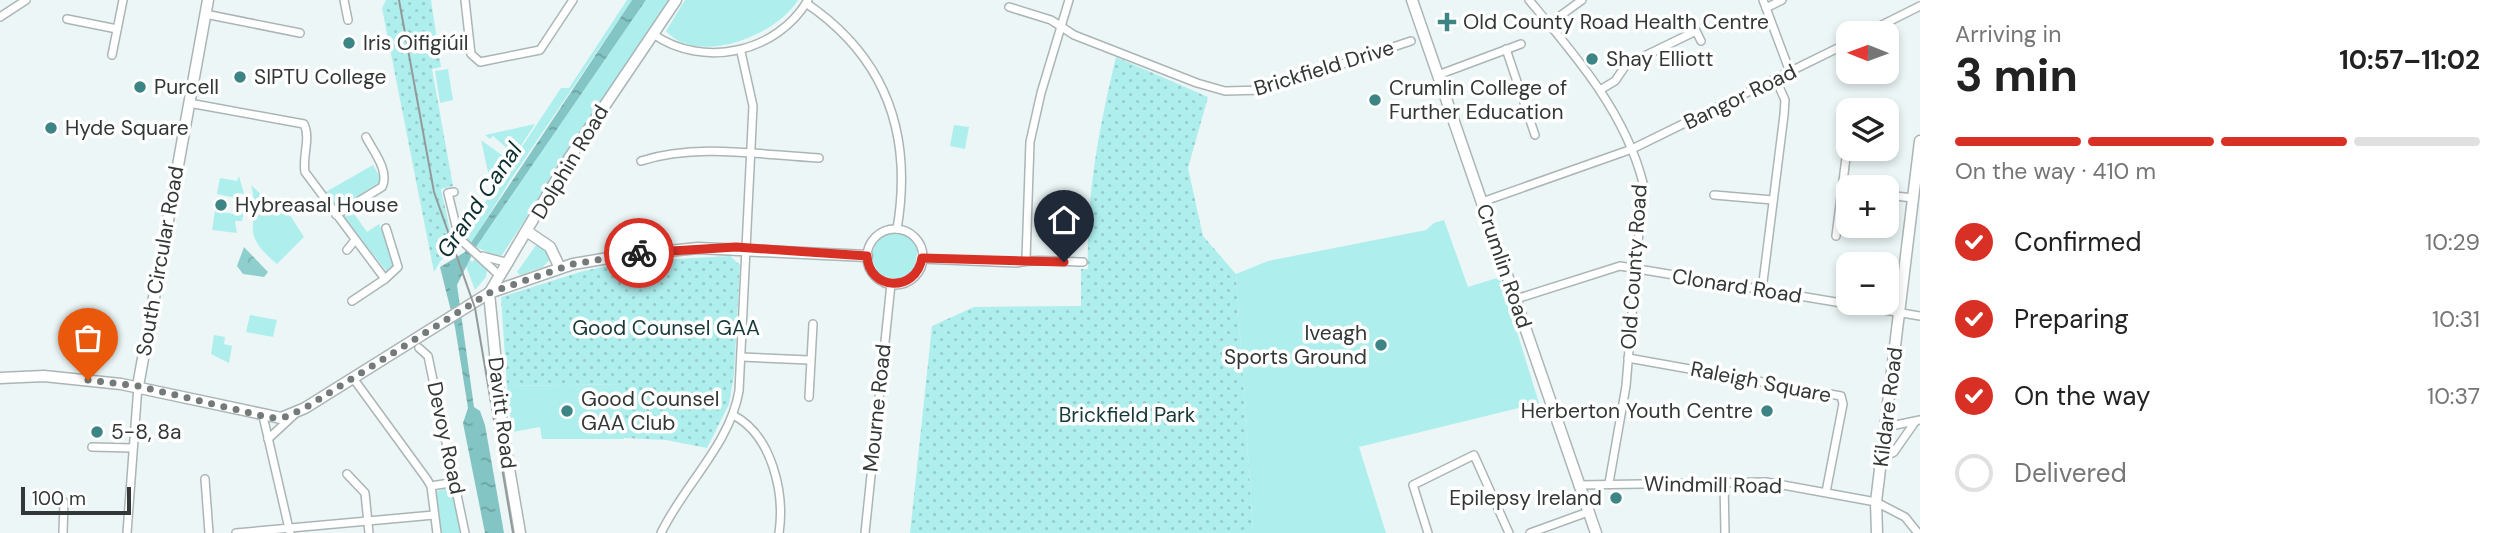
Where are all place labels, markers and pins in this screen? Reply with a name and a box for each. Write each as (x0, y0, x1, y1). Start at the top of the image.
place label: Old County Road Health Centre (1463, 8, 1769, 36)
marker: Old County Road Health Centre (1437, 12, 1457, 32)
place label: Iris Oifigiúil (363, 29, 468, 57)
marker: Iris Oifigiúil (341, 35, 357, 51)
place label: Shay Elliott (1606, 45, 1713, 73)
marker: Shay Elliott (1584, 51, 1600, 67)
place label: SIPTU College (254, 63, 386, 91)
marker: SIPTU College (232, 69, 248, 85)
place label: Purcell (154, 73, 219, 101)
place label: Crumlin College of Further Education (1389, 74, 1567, 126)
marker: Purcell (132, 79, 148, 95)
marker: Crumlin College of Further Education (1367, 92, 1383, 108)
place label: Hyde Square (65, 114, 189, 142)
marker: Hyde Square (43, 120, 59, 136)
pin (1034, 190, 1094, 262)
place label: Hybreasal House (235, 191, 398, 219)
marker: Hybreasal House (213, 197, 229, 213)
pin (58, 308, 118, 380)
place label: Iveagh Sports Ground (1224, 319, 1367, 371)
marker: Iveagh Sports Ground (1373, 337, 1389, 353)
place label: Good Counsel GAA Club (581, 385, 719, 437)
place label: Herberton Youth Centre (1521, 397, 1753, 425)
marker: Good Counsel GAA Club (559, 403, 575, 419)
marker: Herberton Youth Centre (1759, 403, 1775, 419)
place label: 5-8, 8a (111, 418, 182, 446)
marker: 5-8, 8a (89, 424, 105, 440)
place label: Epilepsy Ireland (1449, 484, 1602, 512)
marker: Epilepsy Ireland (1608, 490, 1624, 506)

